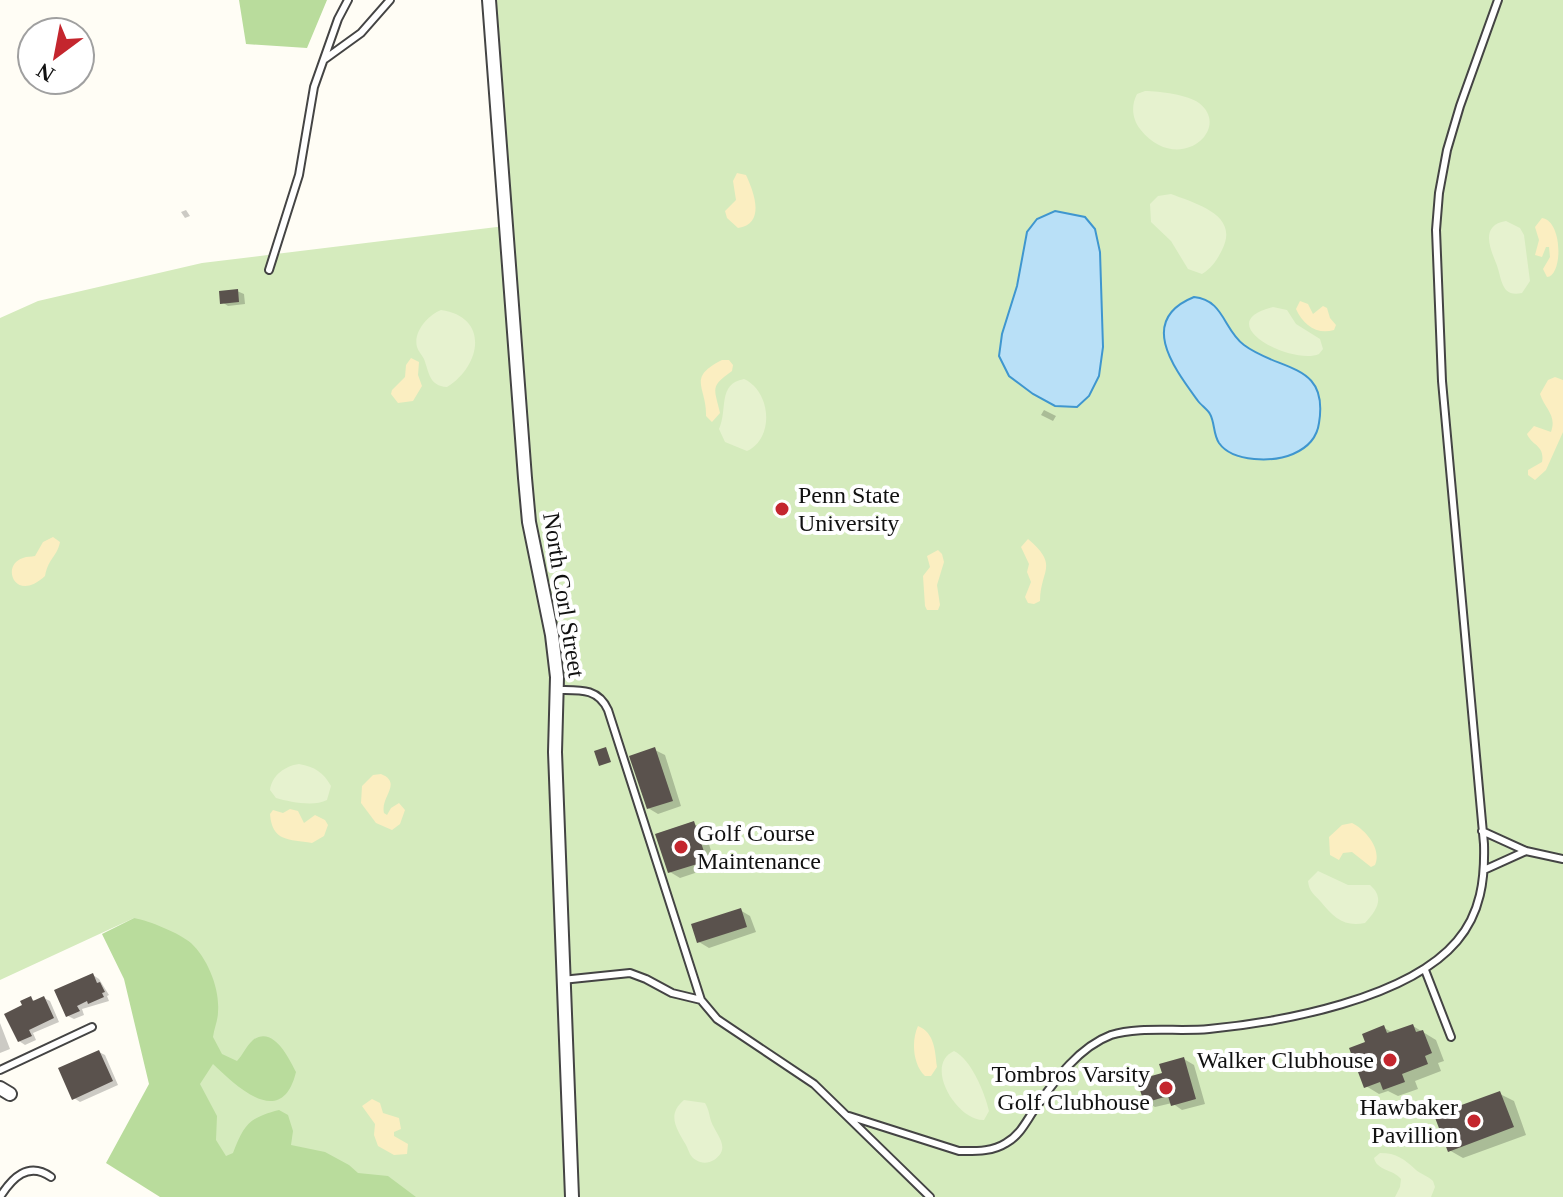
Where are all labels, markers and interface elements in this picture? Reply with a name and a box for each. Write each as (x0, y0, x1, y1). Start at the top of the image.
north arrow (16, 16, 96, 96)
text: N (32, 58, 59, 87)
place label: Penn State University (798, 482, 900, 536)
marker: Penn State University (773, 500, 791, 518)
street label: North Corl Street (538, 511, 590, 680)
place label: Golf Course Maintenance (697, 820, 821, 874)
marker: Golf Course Maintenance (672, 838, 690, 856)
place label: Walker Clubhouse (1197, 1047, 1374, 1073)
marker: Walker Clubhouse (1381, 1051, 1399, 1069)
place label: Tombros Varsity Golf Clubhouse (991, 1061, 1150, 1115)
marker: Tombros Varsity Golf Clubhouse (1157, 1079, 1175, 1097)
place label: Hawbaker Pavillion (1359, 1094, 1458, 1148)
marker: Hawbaker Pavillion (1465, 1112, 1483, 1130)

